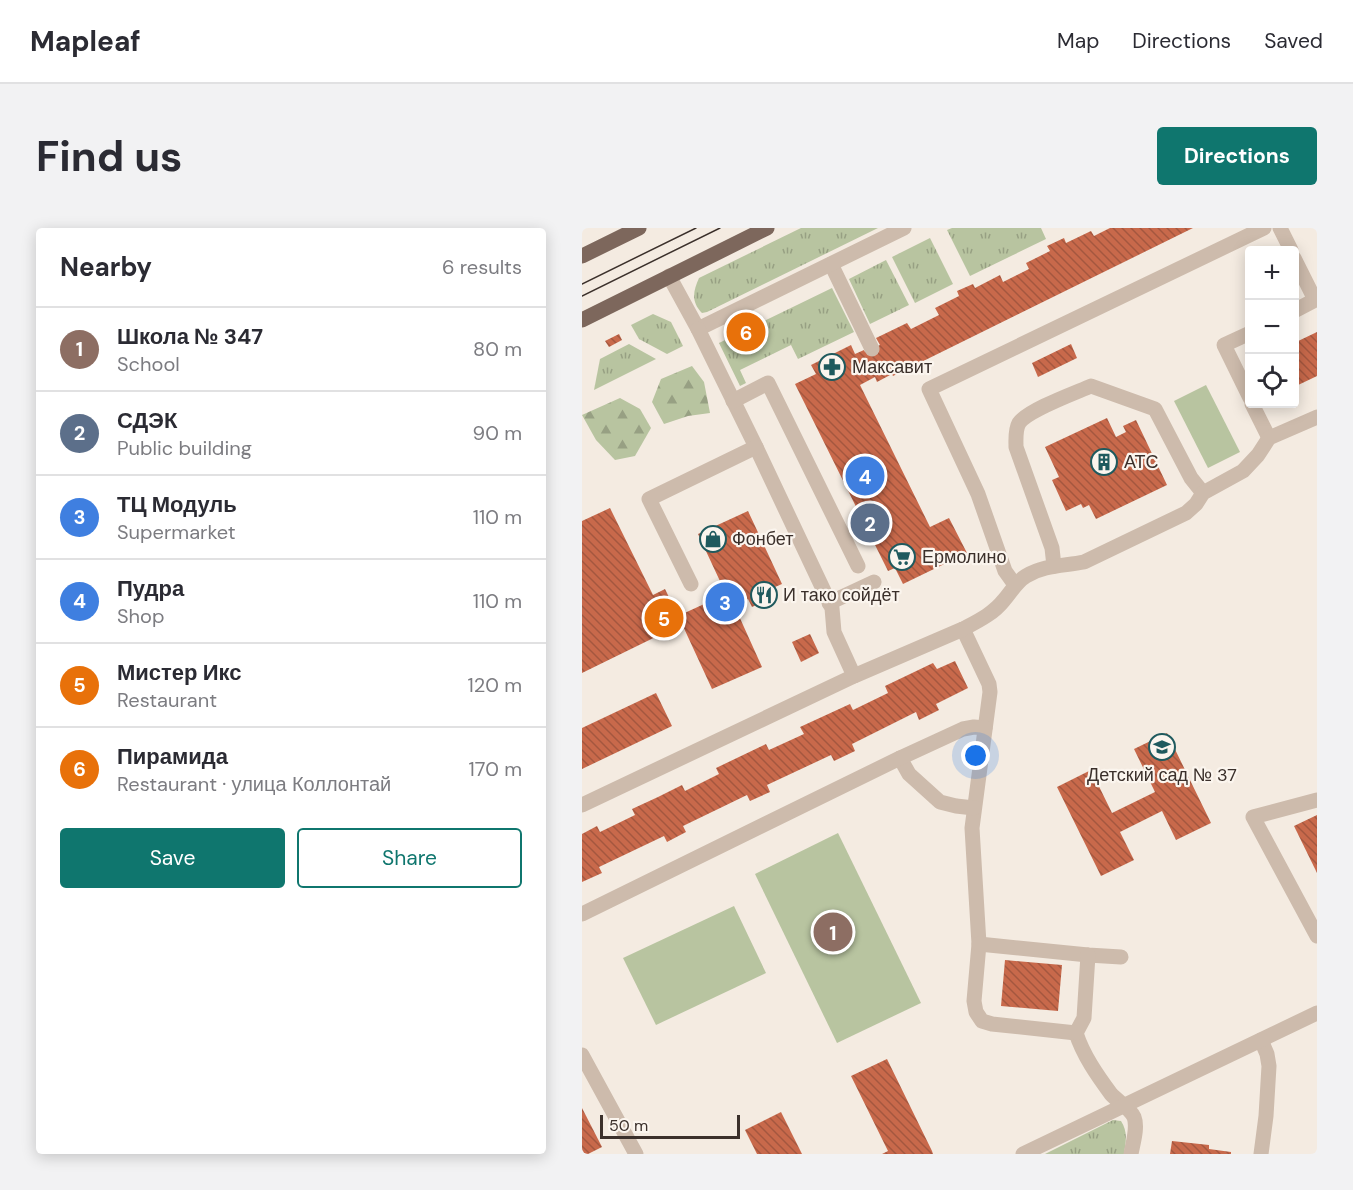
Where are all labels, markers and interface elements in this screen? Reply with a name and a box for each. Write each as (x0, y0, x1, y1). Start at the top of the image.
text: Mapleaf (30, 23, 141, 60)
text: Map (1057, 27, 1099, 55)
text: Directions (1132, 27, 1231, 55)
text: Saved (1264, 27, 1323, 55)
button: Directions (1157, 127, 1317, 185)
text: Find us (36, 129, 182, 184)
map controls (1245, 246, 1299, 408)
button: + (1245, 246, 1299, 300)
text: Nearby (60, 250, 152, 284)
text: 6 results (442, 254, 522, 280)
button: − (1245, 300, 1299, 354)
pin: 6 (726, 310, 766, 354)
text: Школа № 347 (117, 322, 263, 351)
text: 1 (76, 336, 83, 362)
text: 80 m (473, 336, 522, 362)
text: School (117, 351, 180, 377)
pharmacy icon: Максавит (817, 352, 847, 382)
button: locate (1245, 354, 1299, 408)
place label: Максавит (852, 355, 932, 379)
text: СДЭК (117, 406, 177, 435)
text: 2 (74, 420, 85, 446)
text: 90 m (473, 420, 522, 446)
text: Public building (117, 435, 252, 461)
building icon: АТС (1089, 447, 1119, 477)
place label: АТС (1124, 450, 1159, 474)
pin: 4 (846, 454, 884, 498)
text: ТЦ Модуль (117, 490, 237, 519)
pin: 2 (850, 500, 890, 546)
text: 3 (73, 504, 86, 530)
text: 110 m (473, 504, 522, 530)
text: Supermarket (117, 519, 236, 545)
shop icon: Фонбет (698, 524, 728, 554)
place label: Фонбет (732, 527, 793, 551)
supermarket icon: Ермолино (887, 542, 917, 572)
place label: Ермолино (922, 545, 1007, 569)
text: Пудра (117, 574, 184, 603)
pin: 3 (706, 580, 744, 625)
restaurant icon: И тако сойдёт (749, 580, 779, 610)
place label: И тако сойдёт (783, 583, 900, 607)
text: 4 (73, 588, 86, 614)
text: 110 m (473, 588, 522, 614)
pin: 5 (644, 596, 683, 640)
text: Shop (117, 603, 164, 629)
text: Мистер Икс (117, 658, 241, 687)
text: 5 (73, 672, 86, 698)
text: 120 m (468, 672, 522, 698)
text: Restaurant (117, 687, 217, 713)
school or university icon: Детский сад № 37 (1147, 732, 1177, 762)
your location (961, 741, 990, 770)
text: Пирамида (117, 742, 228, 771)
text: 6 (73, 756, 86, 782)
text: 170 m (469, 756, 522, 782)
place label: Детский сад № 37 (1087, 763, 1237, 787)
text: Restaurant · улица Коллонтай (117, 771, 391, 797)
button: Save (60, 828, 285, 888)
button: Share (297, 828, 522, 888)
pin: 1 (814, 910, 852, 954)
scale bar (600, 1112, 740, 1140)
text: 50 m (609, 1115, 648, 1136)

